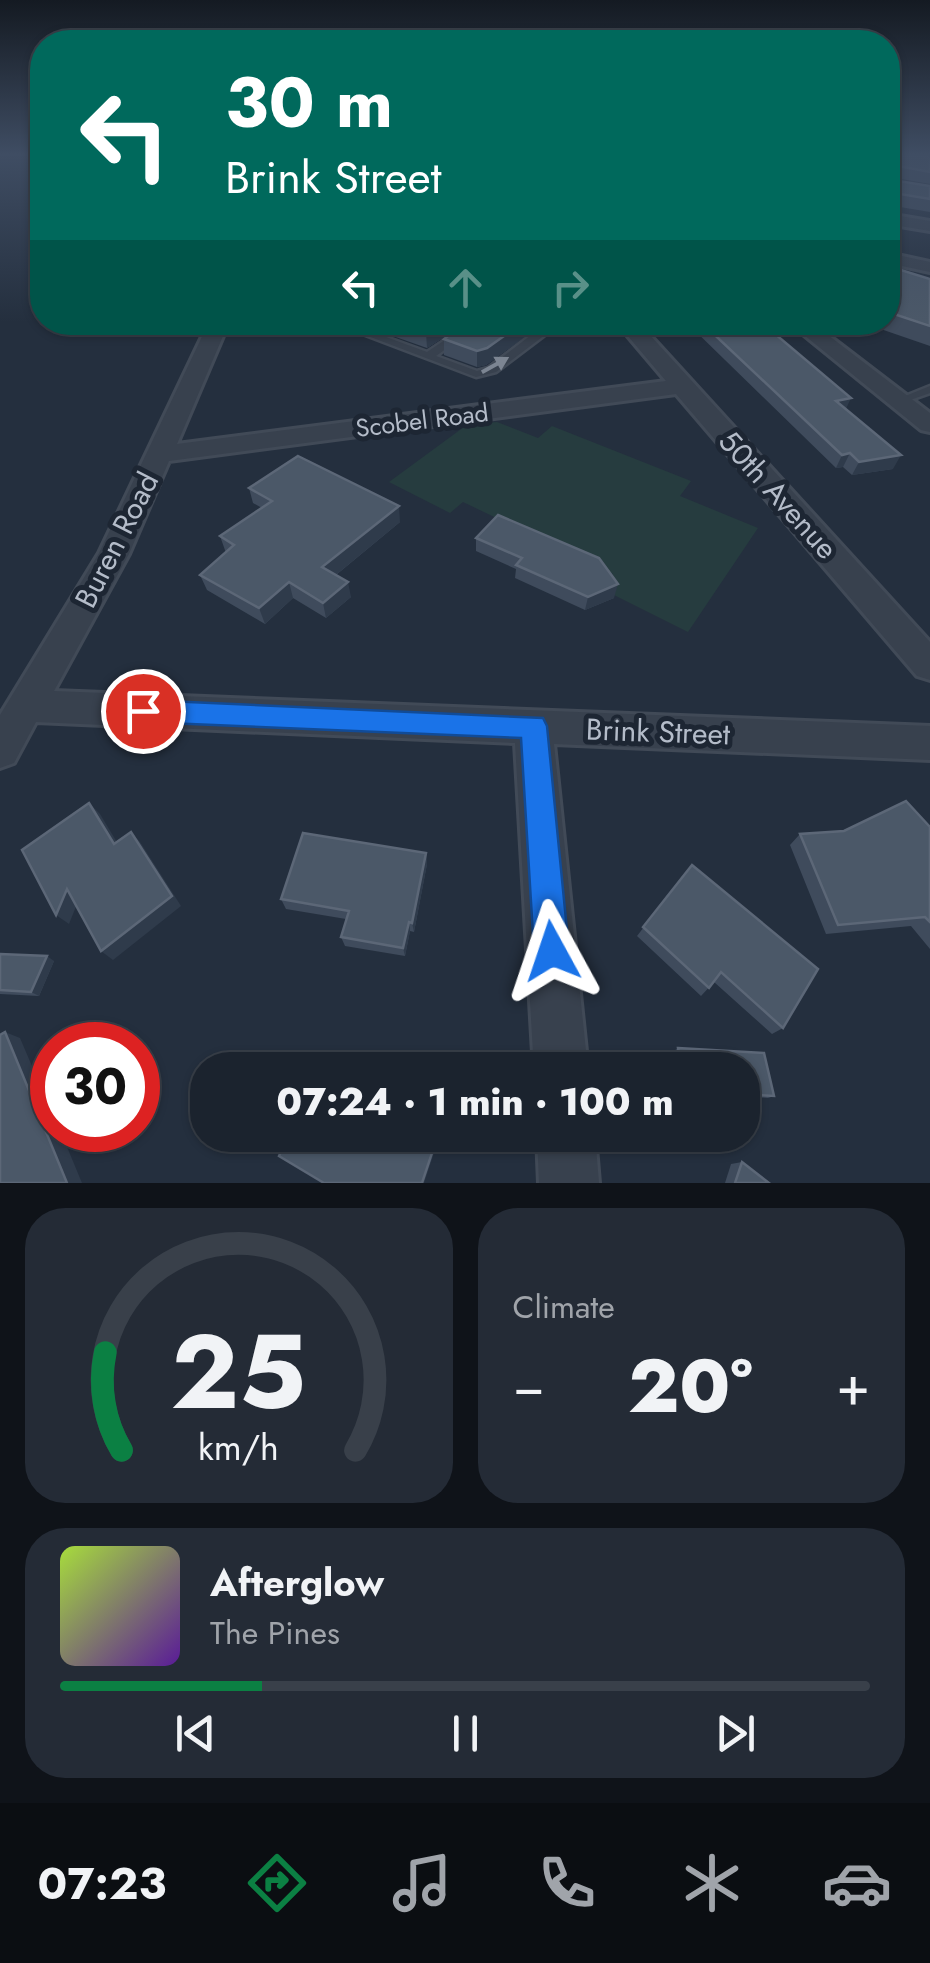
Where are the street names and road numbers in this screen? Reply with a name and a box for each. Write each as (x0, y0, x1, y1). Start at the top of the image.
street label: Scobel Road (353, 394, 491, 446)
street label: 50th Avenue (709, 421, 848, 569)
street label: Buren Road (64, 464, 169, 615)
street label: Brink Street (585, 707, 732, 756)

